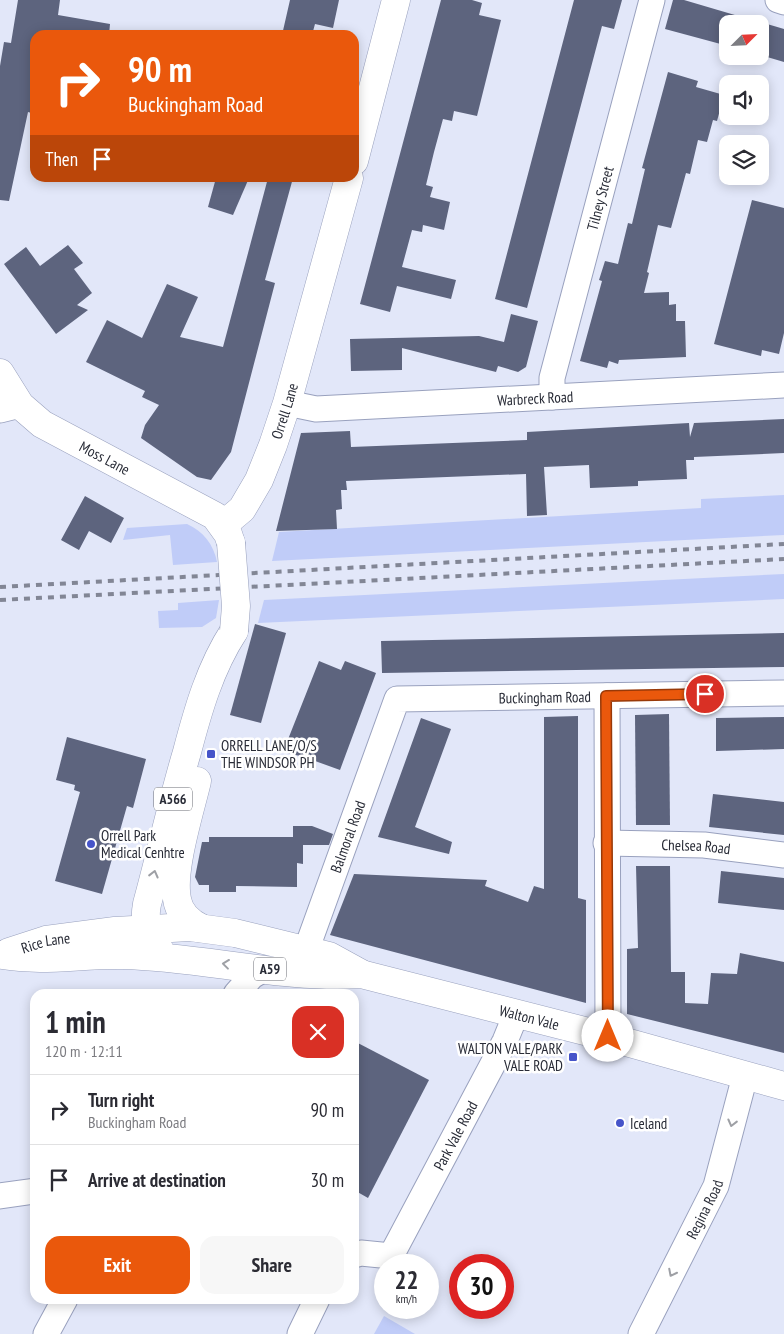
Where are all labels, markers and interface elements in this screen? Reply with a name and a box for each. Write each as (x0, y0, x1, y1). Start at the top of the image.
north arrow (719, 15, 769, 65)
map controls (719, 15, 769, 185)
text: 90 m (128, 46, 192, 92)
icon: right (45, 50, 110, 115)
button: sound (719, 75, 769, 125)
text: Buckingham Road (128, 90, 263, 118)
button: layers (719, 135, 769, 185)
icon: arrive (88, 145, 116, 173)
text: Then (45, 147, 78, 171)
street label: Tilney Street (582, 164, 617, 232)
street label: Orrell Lane (266, 381, 302, 441)
street label: Warbreck Road (497, 386, 574, 409)
street label: Moss Lane (76, 436, 133, 479)
pin (684, 673, 726, 715)
icon: arrive (691, 680, 719, 708)
street label: Buckingham Road (499, 686, 591, 707)
place label: ORRELL LANE/O/S THE WINDSOR PH (221, 736, 317, 772)
marker: ORRELL LANE/O/S THE WINDSOR PH (205, 748, 217, 760)
road number: A566 (154, 788, 192, 811)
street label: Balmoral Road (326, 798, 369, 875)
place label: Orrell Park Medical Cenhtre (101, 826, 185, 862)
street label: Chelsea Road (661, 835, 732, 858)
marker: Orrell Park Medical Cenhtre (85, 838, 97, 850)
one-way arrow (148, 870, 159, 879)
street label: Rice Lane (19, 927, 71, 957)
road number: A59 (254, 958, 286, 981)
one-way arrow (222, 959, 230, 970)
street label: Walton Vale (497, 1000, 561, 1034)
text: 1 min (45, 1002, 106, 1041)
button: close (292, 1006, 344, 1058)
position arrow (581, 1009, 633, 1061)
place label: WALTON VALE/PARK VALE ROAD (458, 1039, 564, 1075)
text: 120 m · 12:11 (45, 1041, 123, 1061)
marker: WALTON VALE/PARK VALE ROAD (567, 1051, 579, 1063)
text: Turn right (88, 1088, 154, 1112)
icon: right (45, 1096, 73, 1124)
street label: Park Vale Road (429, 1097, 481, 1173)
text: 90 m (311, 1098, 344, 1122)
text: Buckingham Road (88, 1112, 186, 1132)
place label: Iceland (630, 1114, 667, 1133)
marker: Iceland (614, 1117, 626, 1129)
one-way arrow (728, 1119, 738, 1127)
icon: arrive (45, 1166, 73, 1194)
text: Arrive at destination (88, 1168, 226, 1192)
text: 30 m (311, 1168, 344, 1192)
street label: Regina Road (681, 1178, 727, 1242)
button: Exit (45, 1236, 190, 1294)
button: Share (200, 1236, 344, 1294)
speed limit sign: 30 (449, 1254, 514, 1319)
text: 22 (395, 1264, 418, 1296)
one-way arrow (668, 1268, 678, 1277)
text: km/h (396, 1291, 417, 1306)

